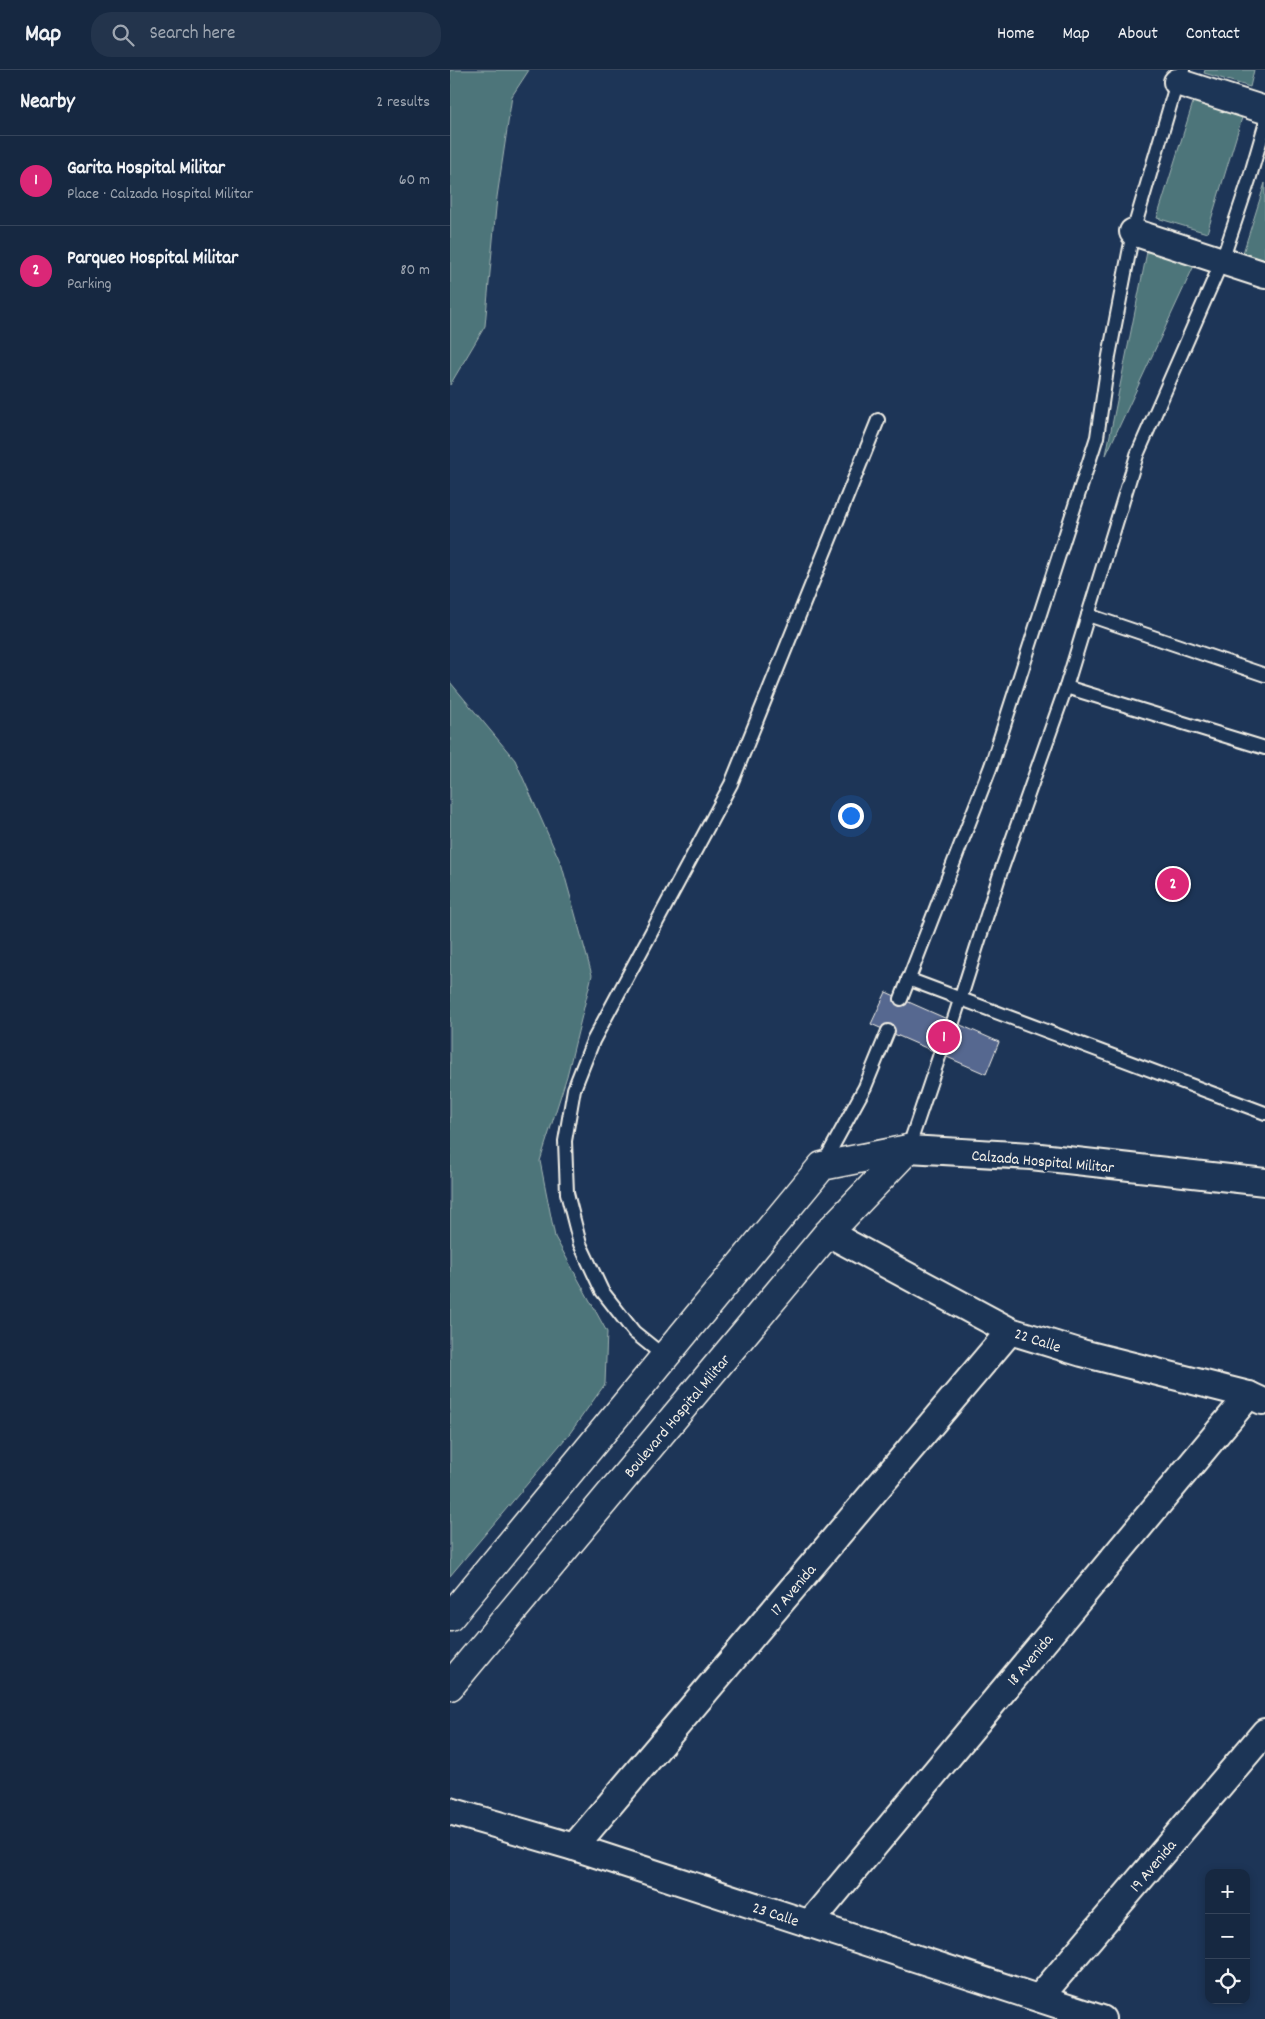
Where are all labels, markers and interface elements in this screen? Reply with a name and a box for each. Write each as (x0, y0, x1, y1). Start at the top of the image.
search box (91, 12, 441, 57)
text: Map (25, 18, 61, 52)
icon: search (109, 21, 137, 49)
text: Search here (149, 21, 235, 48)
text: Home (997, 22, 1034, 47)
text: Map (1062, 22, 1090, 47)
text: About (1118, 22, 1158, 47)
text: Contact (1186, 22, 1240, 47)
text: Nearby (20, 88, 75, 118)
text: 2 results (376, 91, 430, 114)
text: Garita Hospital Militar (67, 156, 225, 183)
text: 1 (34, 169, 38, 192)
text: 60 m (399, 169, 430, 192)
text: Place · Calzada Hospital Militar (67, 183, 253, 206)
text: Parqueo Hospital Militar (67, 246, 238, 273)
text: 2 (33, 259, 40, 282)
text: 80 m (400, 259, 430, 282)
text: Parking (67, 273, 112, 296)
your location (838, 803, 864, 829)
pin: 2 (1157, 865, 1189, 903)
pin: 1 (928, 1018, 960, 1056)
street label: Calzada Hospital Militar (971, 1145, 1115, 1180)
street label: 22 Calle (1011, 1323, 1063, 1360)
street label: Boulevard Hospital Militar (619, 1350, 737, 1484)
street label: 17 Avenida (765, 1559, 823, 1621)
street label: 18 Avenida (1002, 1629, 1060, 1692)
street label: 19 Avenida (1125, 1835, 1183, 1898)
map controls (1205, 1869, 1250, 2004)
button: + (1205, 1869, 1250, 1914)
street label: 23 Calle (749, 1897, 802, 1934)
button: − (1205, 1914, 1250, 1959)
button: locate (1205, 1959, 1250, 2004)

